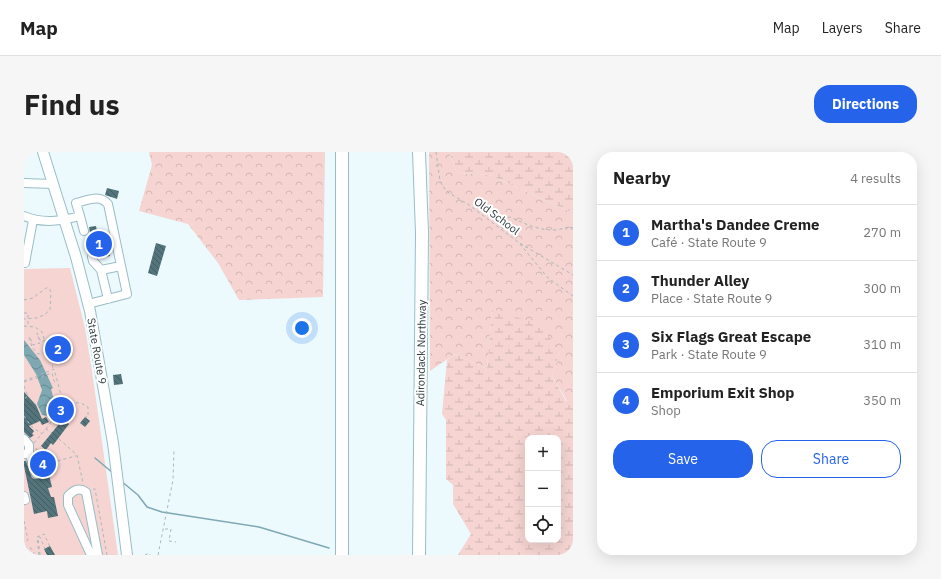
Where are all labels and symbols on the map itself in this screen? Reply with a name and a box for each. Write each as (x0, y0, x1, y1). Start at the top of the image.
street label: Old School (472, 194, 522, 238)
pin: 1 (86, 229, 112, 259)
street label: Adirondack Northway (413, 299, 429, 406)
street label: State Route 9 (84, 317, 110, 385)
your location (292, 318, 312, 338)
pin: 2 (45, 334, 71, 364)
pin: 3 (48, 395, 74, 425)
pin: 4 (30, 449, 56, 479)

